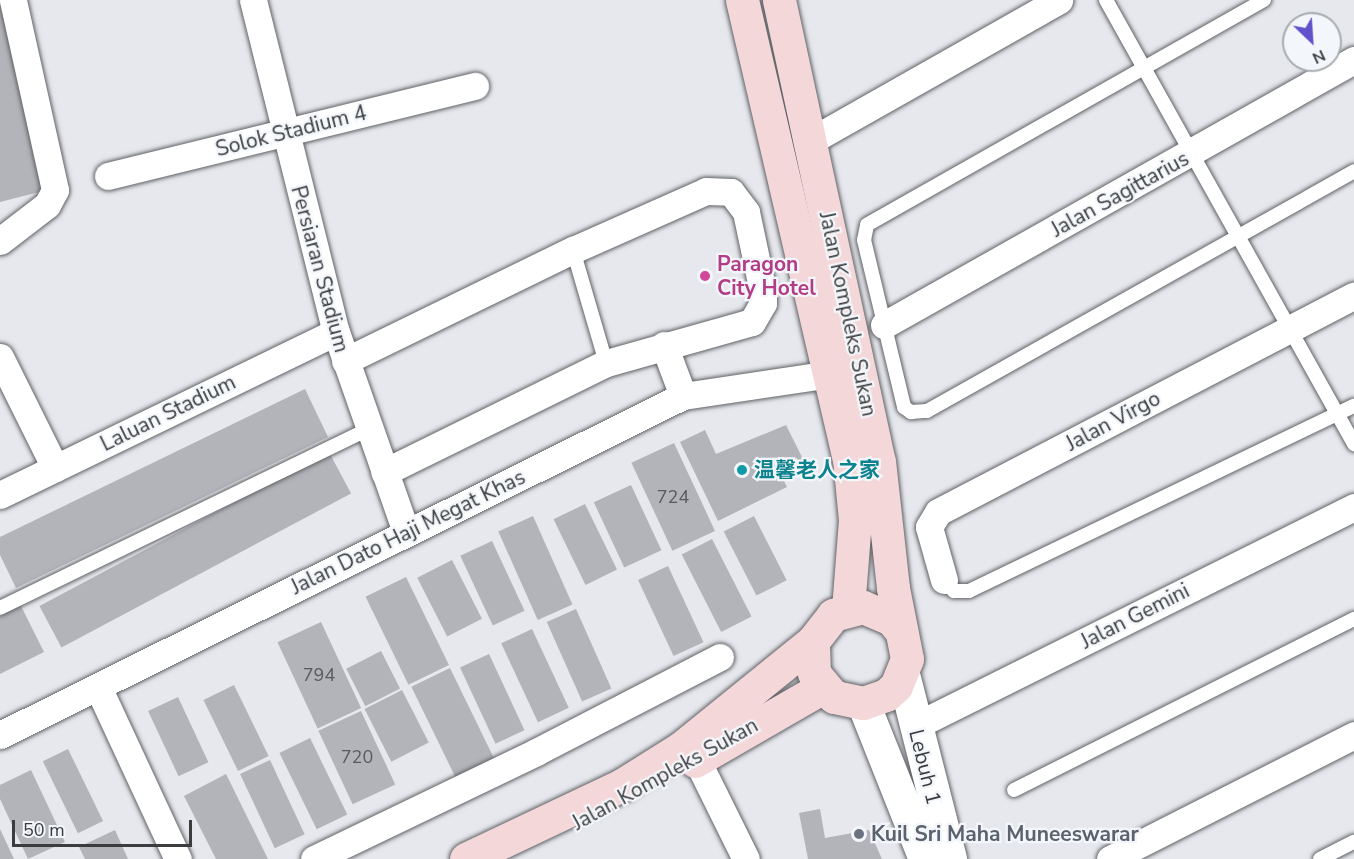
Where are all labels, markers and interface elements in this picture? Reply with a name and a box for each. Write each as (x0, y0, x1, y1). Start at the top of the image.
north arrow (1282, 12, 1342, 72)
text: N (1309, 44, 1329, 69)
street label: Solok Stadium 4 (213, 100, 369, 162)
street label: Jalan Sagittarius (1047, 146, 1193, 242)
street label: Persiaran Stadium (286, 183, 354, 355)
street label: Jalan Kompleks Sukan (814, 209, 882, 419)
place label: Paragon City Hotel (717, 251, 816, 301)
marker: Paragon City Hotel (698, 269, 712, 283)
street label: Laluan Stadium (96, 369, 240, 457)
street label: Jalan Virgo (1061, 386, 1165, 456)
place label: 温馨老人之家 (754, 457, 880, 483)
marker: 温馨老人之家 (735, 463, 749, 477)
street label: Jalan Dato Haji Megat Khas (287, 464, 529, 600)
house number: 724 (657, 486, 689, 508)
street label: Jalan Gemini (1076, 578, 1194, 654)
house number: 794 (303, 664, 335, 686)
street label: Jalan Kompleks Sukan (568, 712, 762, 836)
street label: Lebuh 1 (904, 727, 946, 807)
house number: 720 (341, 746, 373, 768)
scale bar (15, 808, 195, 846)
text: 50 m (23, 818, 65, 842)
place label: Kuil Sri Maha Muneeswarar (871, 821, 1139, 847)
marker: Kuil Sri Maha Muneeswarar (852, 827, 866, 841)

